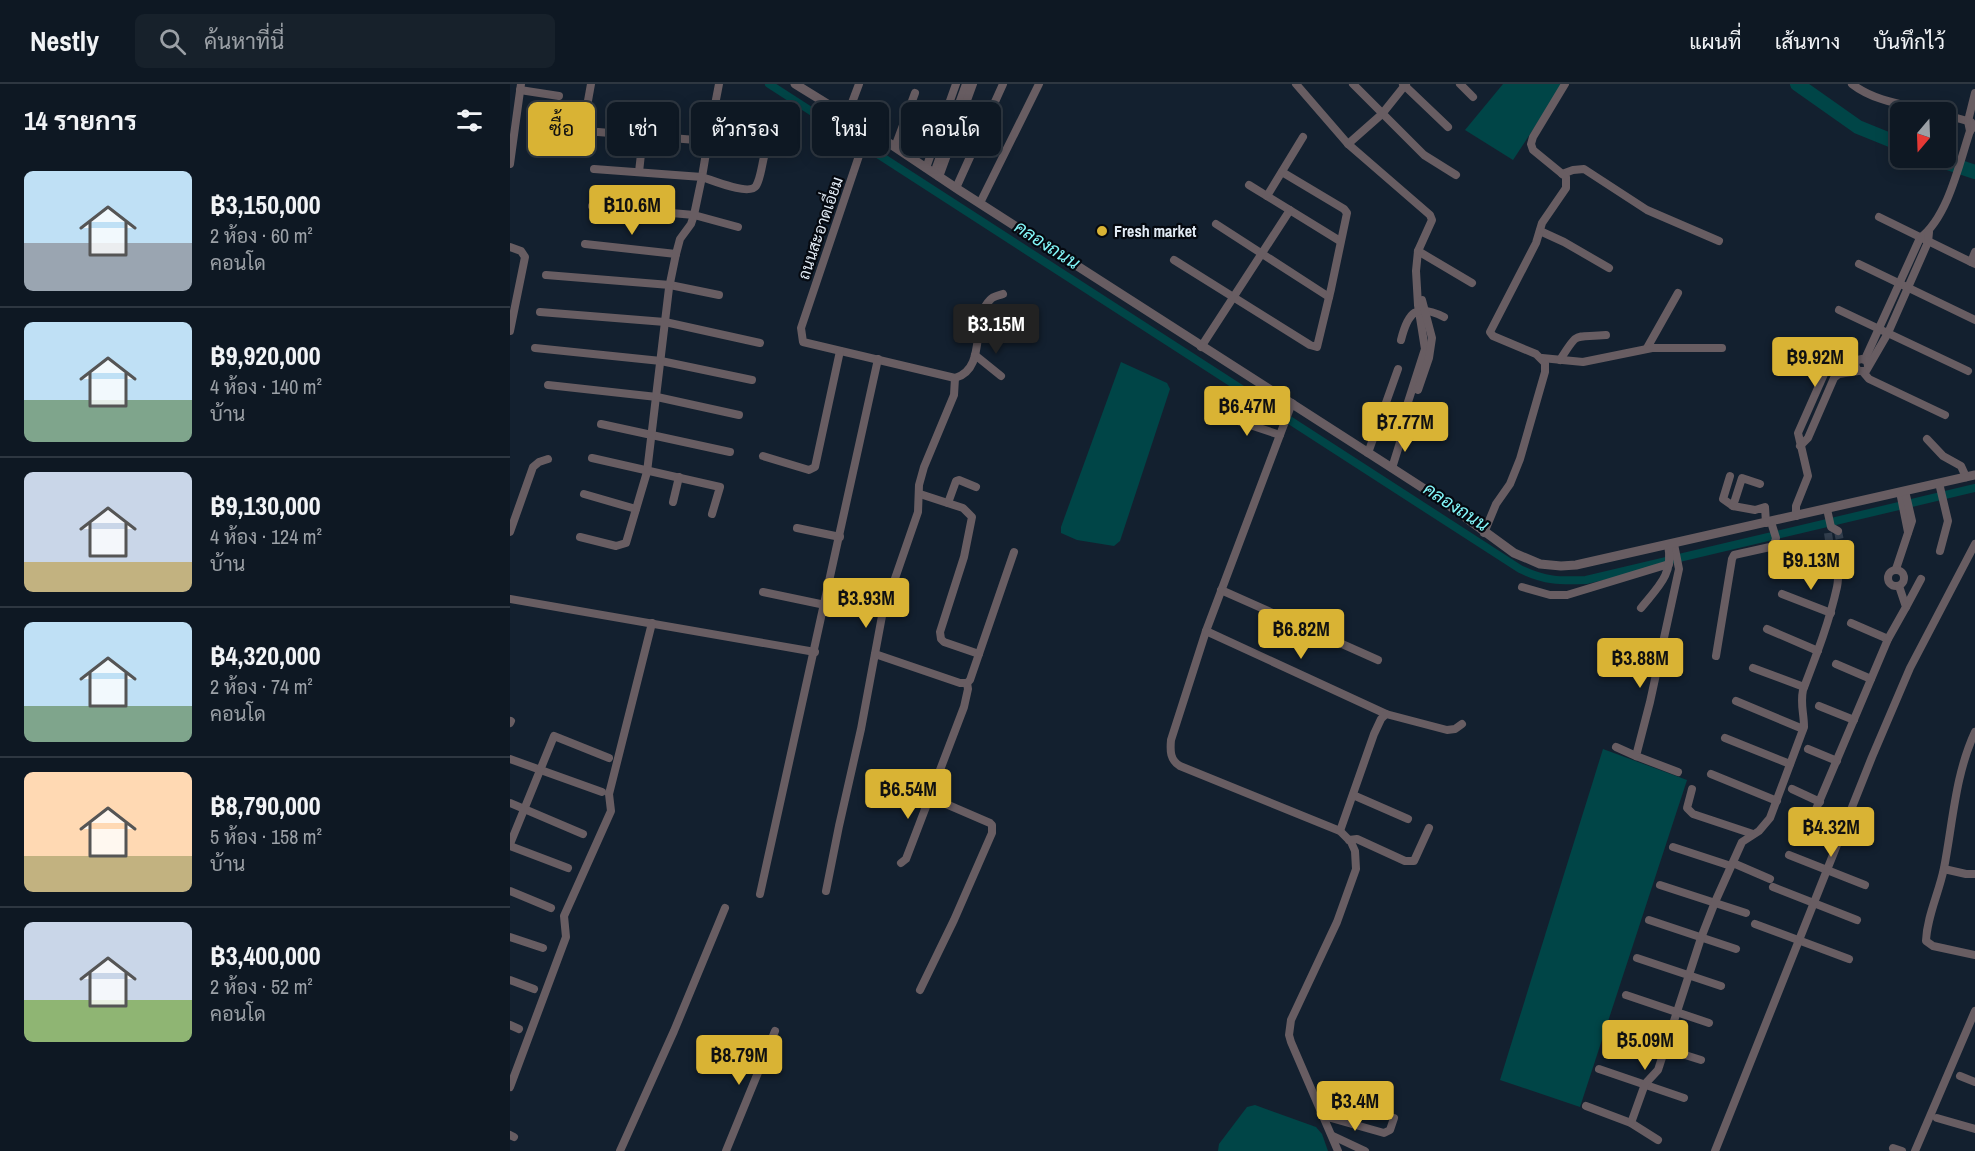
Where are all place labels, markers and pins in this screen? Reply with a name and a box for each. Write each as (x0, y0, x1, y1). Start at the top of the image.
pin: ฿10.6M (583, 185, 681, 236)
place label: Fresh market (1114, 220, 1197, 242)
marker: Fresh market (1095, 224, 1109, 238)
pin: ฿3.15M (947, 304, 1045, 355)
pin: ฿9.92M (1766, 337, 1864, 388)
pin: ฿6.47M (1198, 386, 1296, 437)
pin: ฿7.77M (1356, 402, 1454, 453)
pin: ฿9.13M (1762, 540, 1860, 591)
pin: ฿3.93M (817, 578, 915, 629)
pin: ฿6.82M (1252, 609, 1350, 660)
pin: ฿3.88M (1591, 638, 1689, 689)
pin: ฿6.54M (859, 769, 957, 820)
pin: ฿4.32M (1782, 807, 1880, 858)
pin: ฿5.09M (1596, 1020, 1694, 1071)
pin: ฿8.79M (690, 1035, 788, 1086)
pin: ฿3.4M (1313, 1081, 1397, 1132)

